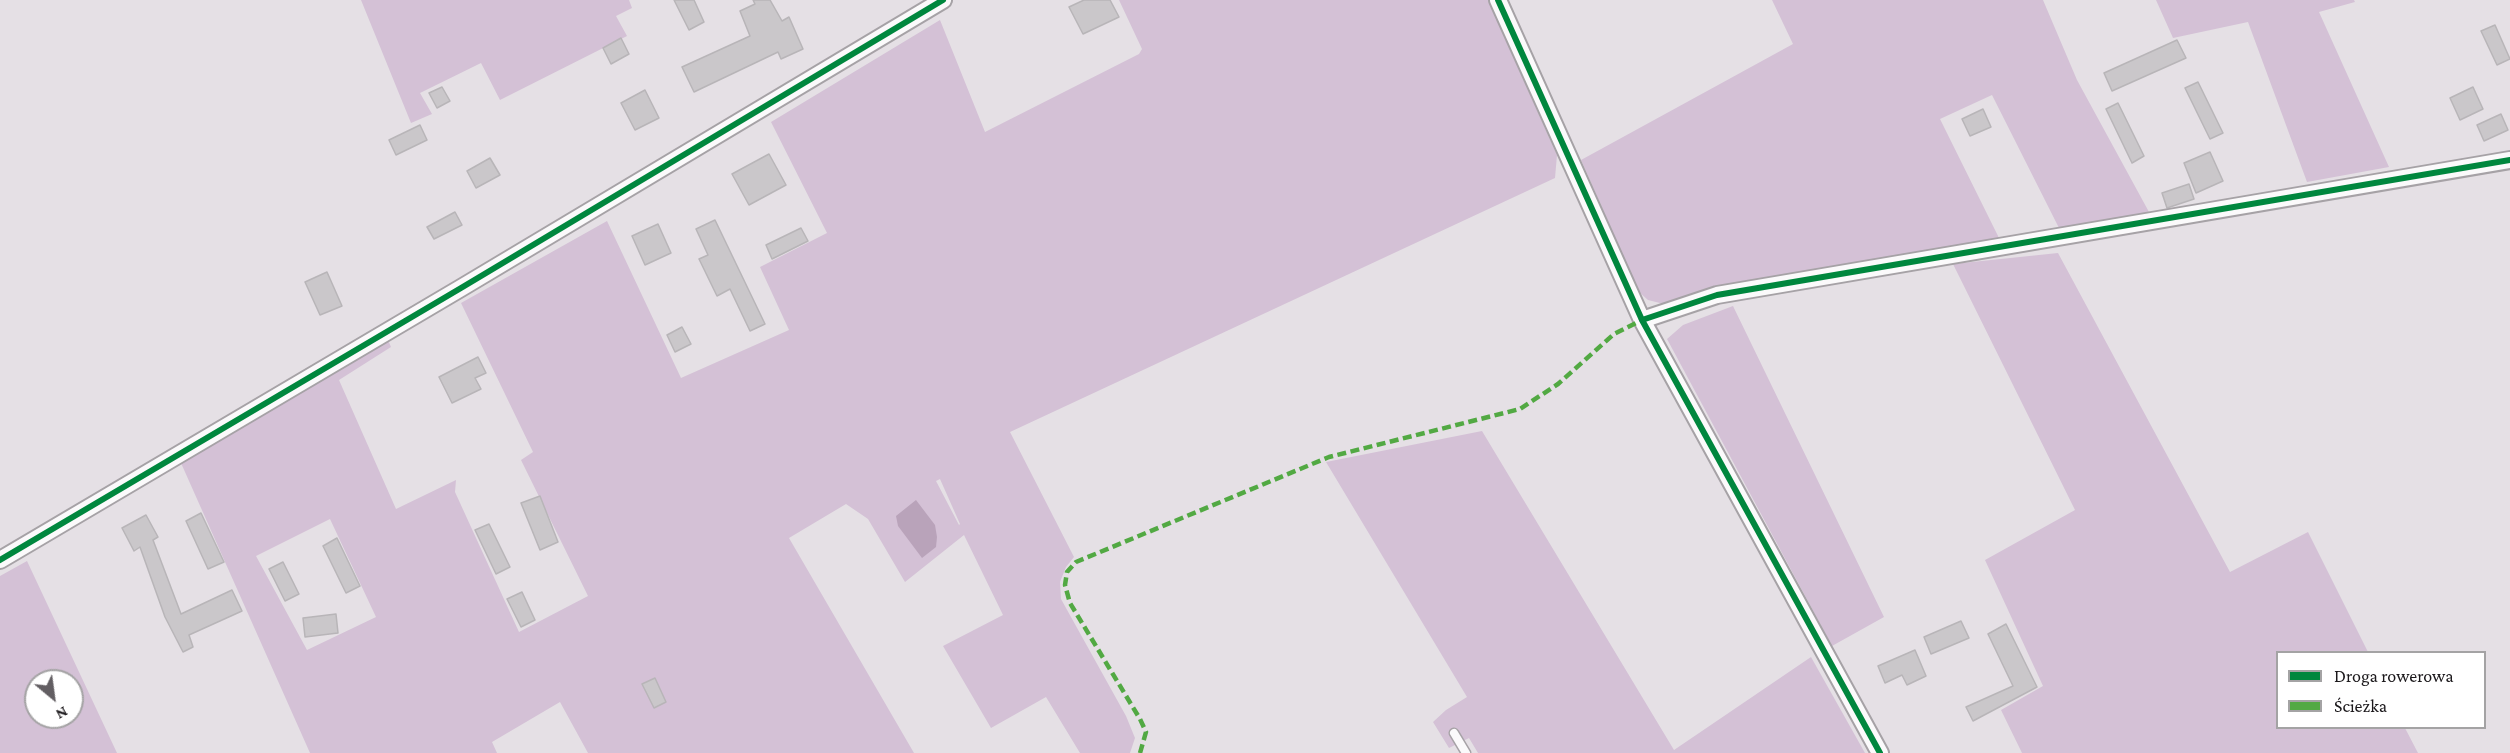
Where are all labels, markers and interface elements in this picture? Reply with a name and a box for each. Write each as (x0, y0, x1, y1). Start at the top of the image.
legend (2276, 651, 2486, 729)
text: Droga rowerowa (2334, 666, 2454, 686)
north arrow (24, 669, 84, 729)
text: Ścieżka (2334, 696, 2387, 716)
text: N (53, 703, 71, 724)

